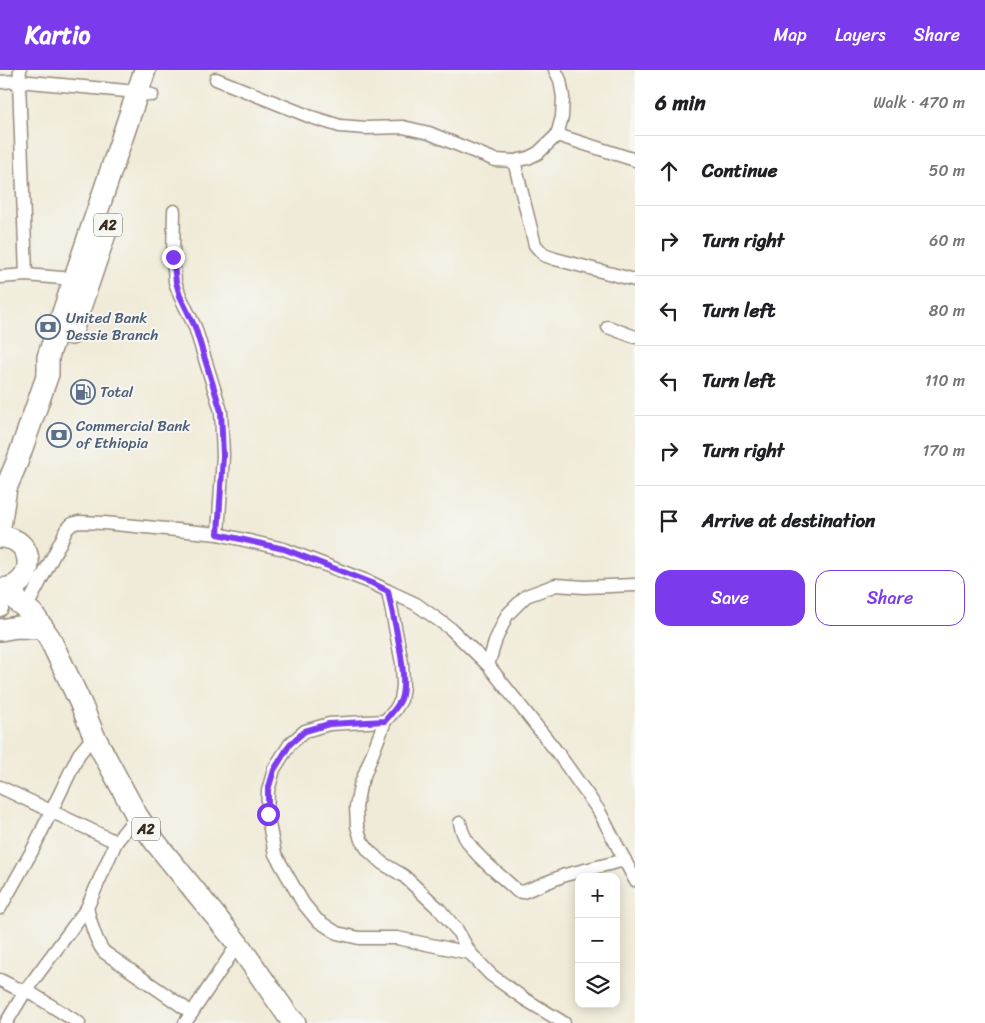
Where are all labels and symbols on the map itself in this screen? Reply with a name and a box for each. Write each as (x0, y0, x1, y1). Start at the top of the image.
road number: A2 (94, 214, 122, 236)
route end (162, 246, 185, 269)
place label: United Bank Dessie Branch (66, 305, 158, 348)
bank icon: United Bank Dessie Branch (35, 314, 61, 340)
fuel station icon: Total (70, 379, 96, 405)
place label: Total (100, 379, 134, 405)
place label: Commercial Bank of Ethiopia (76, 413, 191, 456)
bank icon: Commercial Bank of Ethiopia (46, 422, 72, 448)
route start (257, 803, 280, 826)
road number: A2 (132, 818, 160, 841)

